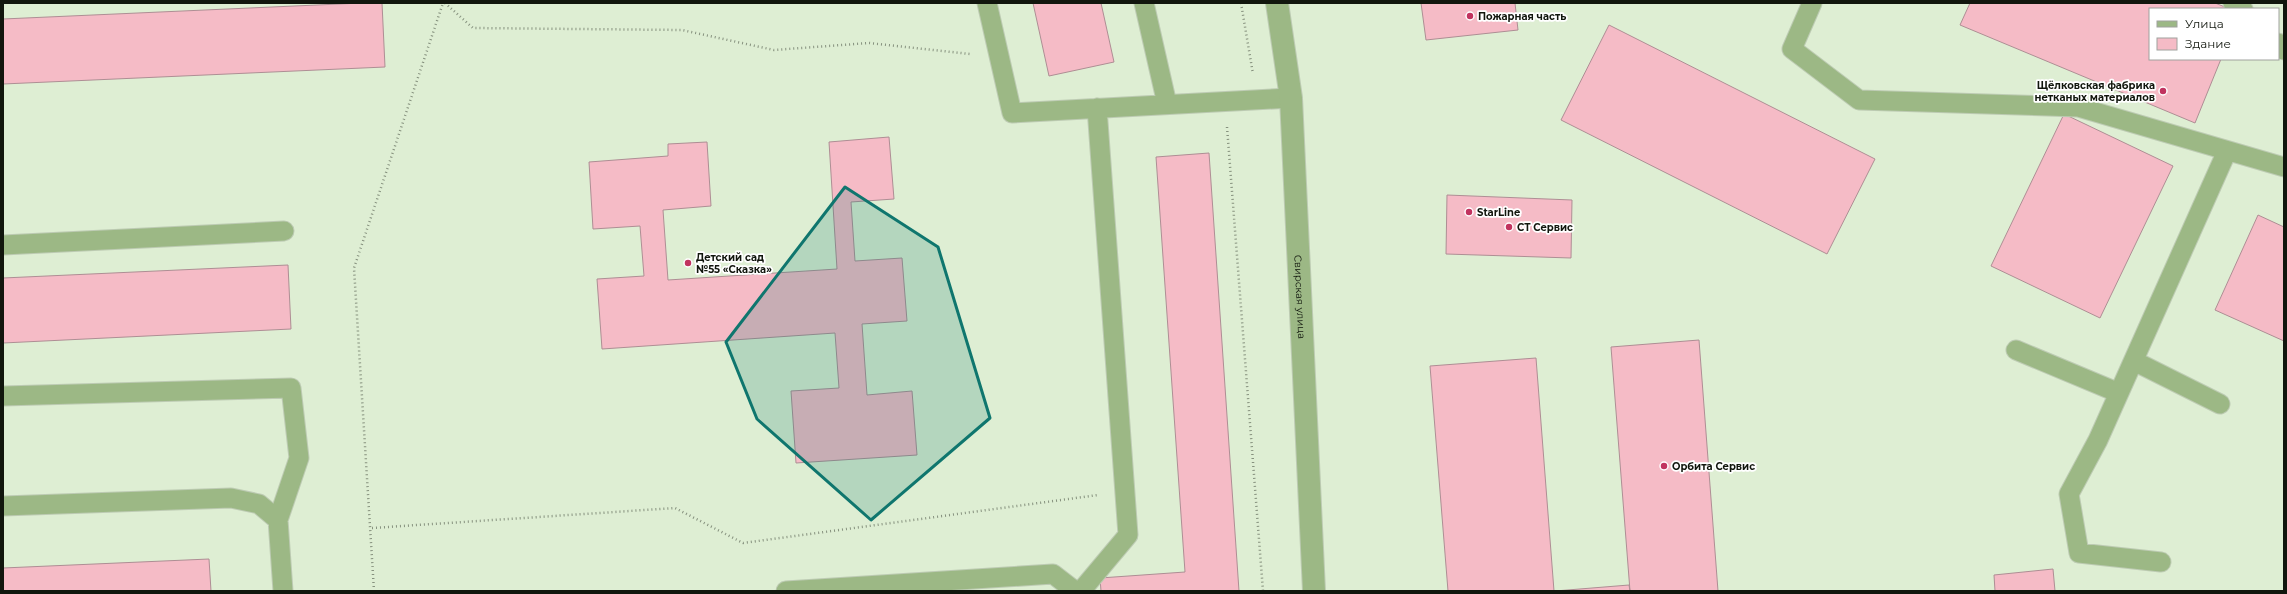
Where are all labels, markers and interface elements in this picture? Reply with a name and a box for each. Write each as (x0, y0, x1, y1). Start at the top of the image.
legend (2149, 8, 2279, 60)
place label: Пожарная часть (1478, 10, 1566, 23)
marker: Пожарная часть (1465, 11, 1475, 21)
text: Улица (2185, 16, 2224, 31)
text: Здание (2185, 36, 2231, 51)
place label: Щёлковская фабрика нетканых материалов (2035, 79, 2155, 104)
marker: Щёлковская фабрика нетканых материалов (2158, 86, 2168, 96)
place label: StarLine (1477, 206, 1520, 219)
marker: StarLine (1464, 207, 1474, 217)
place label: СТ Сервис (1517, 221, 1573, 234)
marker: СТ Сервис (1504, 222, 1514, 232)
place label: Детский сад №55 «Сказка» (696, 251, 772, 276)
street label: Свирская улица (1291, 254, 1308, 339)
marker: Детский сад №55 «Сказка» (683, 258, 693, 268)
place label: Орбита Сервис (1672, 460, 1755, 473)
marker: Орбита Сервис (1659, 461, 1669, 471)

